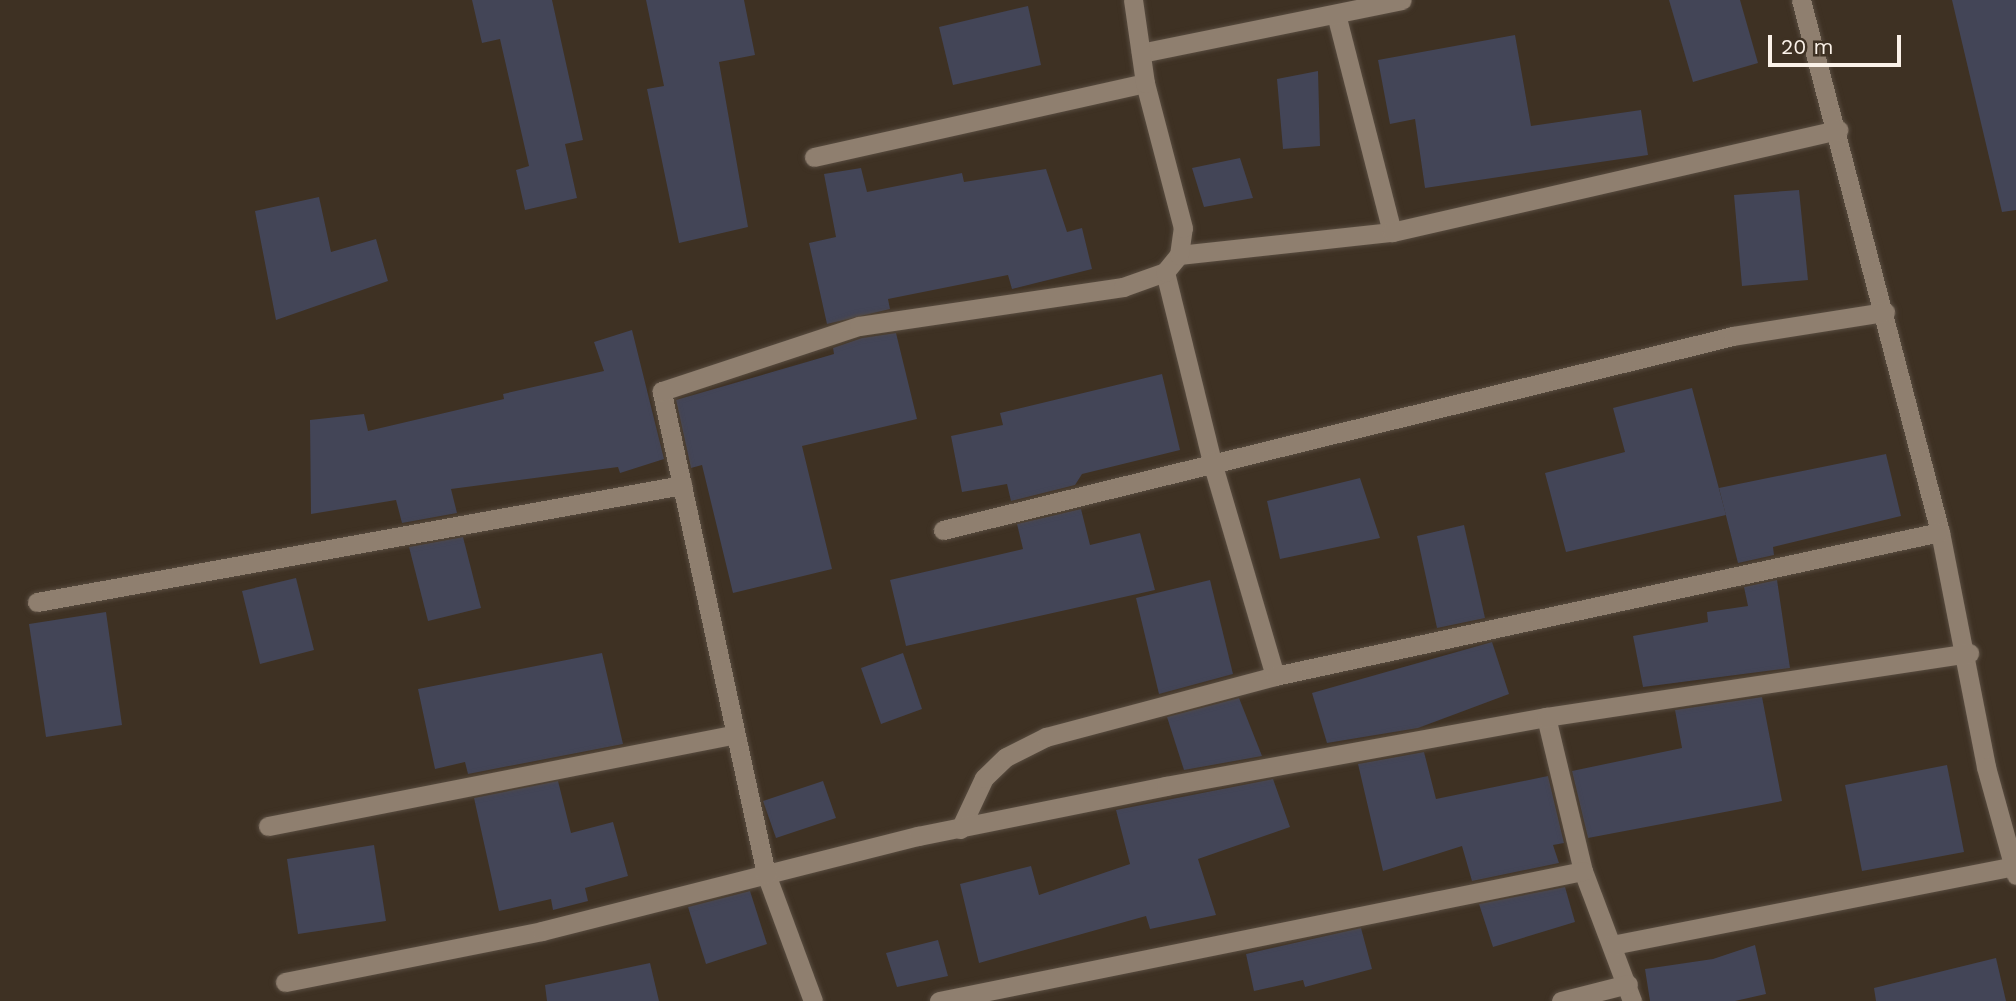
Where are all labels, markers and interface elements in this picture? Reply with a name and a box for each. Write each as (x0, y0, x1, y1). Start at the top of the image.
scale bar (1771, 21, 1904, 65)
text: 20 m (1781, 34, 1833, 59)

